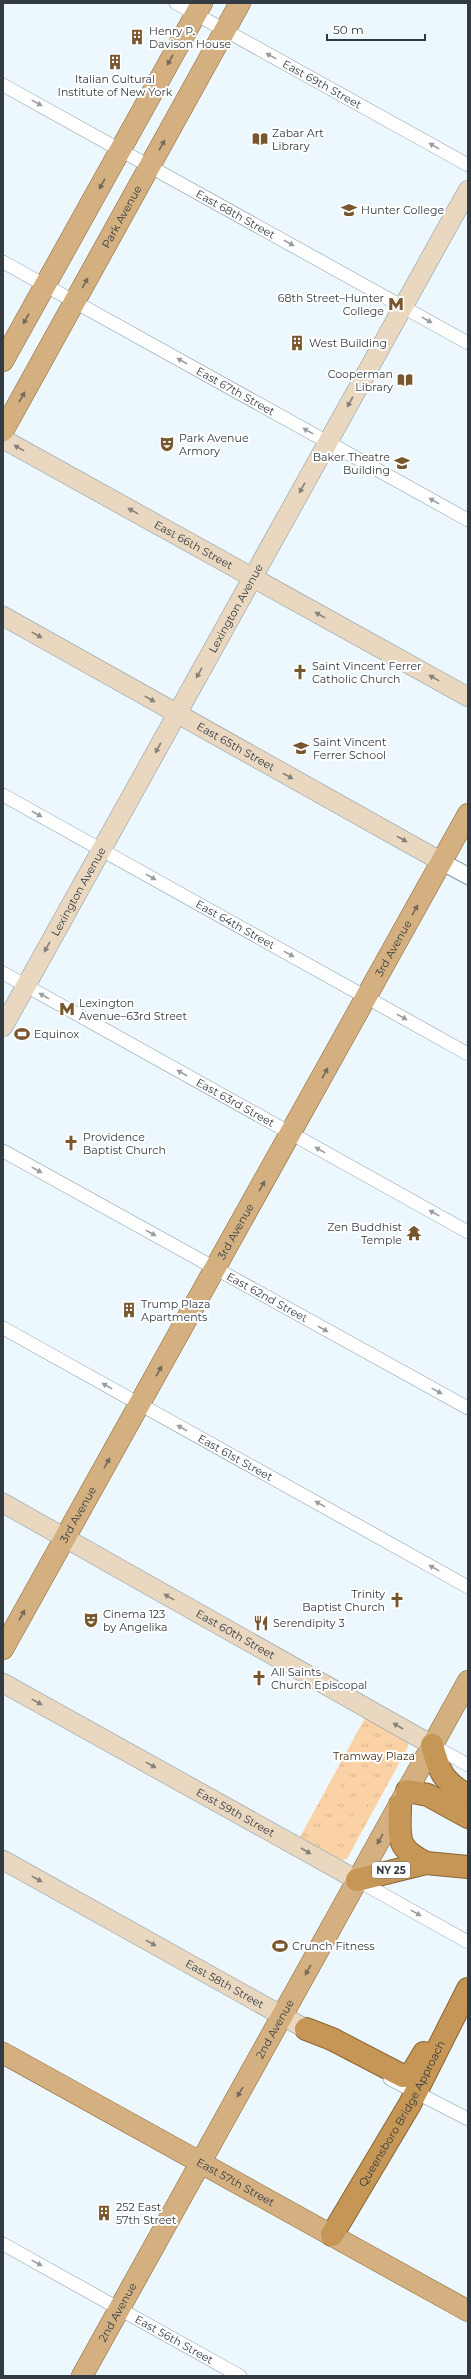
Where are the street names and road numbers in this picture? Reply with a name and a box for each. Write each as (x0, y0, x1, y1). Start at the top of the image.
street label: East 69th Street (280, 57, 364, 112)
street label: Park Avenue (99, 183, 145, 251)
street label: East 68th Street (194, 187, 278, 242)
street label: East 67th Street (194, 364, 278, 419)
street label: East 66th Street (152, 517, 236, 572)
street label: Lexington Avenue (205, 561, 266, 655)
street label: East 65th Street (194, 719, 278, 774)
street label: Lexington Avenue (48, 844, 109, 939)
street label: East 64th Street (193, 897, 278, 952)
street label: 3rd Avenue (372, 917, 415, 979)
street label: East 63rd Street (194, 1075, 277, 1130)
street label: 3rd Avenue (214, 1200, 257, 1262)
street label: East 62nd Street (224, 1269, 311, 1325)
street label: East 61st Street (196, 1431, 276, 1484)
street label: 3rd Avenue (57, 1483, 99, 1545)
street label: East 60th Street (193, 1606, 278, 1662)
street label: East 59th Street (194, 1785, 278, 1840)
road number: NY 25 (372, 1862, 410, 1878)
street label: East 58th Street (183, 1956, 267, 2012)
street label: 2nd Avenue (253, 1997, 297, 2061)
street label: Queensboro Bridge Approach (355, 2038, 448, 2189)
street label: East 57th Street (194, 2155, 278, 2210)
street label: 2nd Avenue (95, 2280, 140, 2344)
street label: East 56th Street (133, 2312, 216, 2367)

